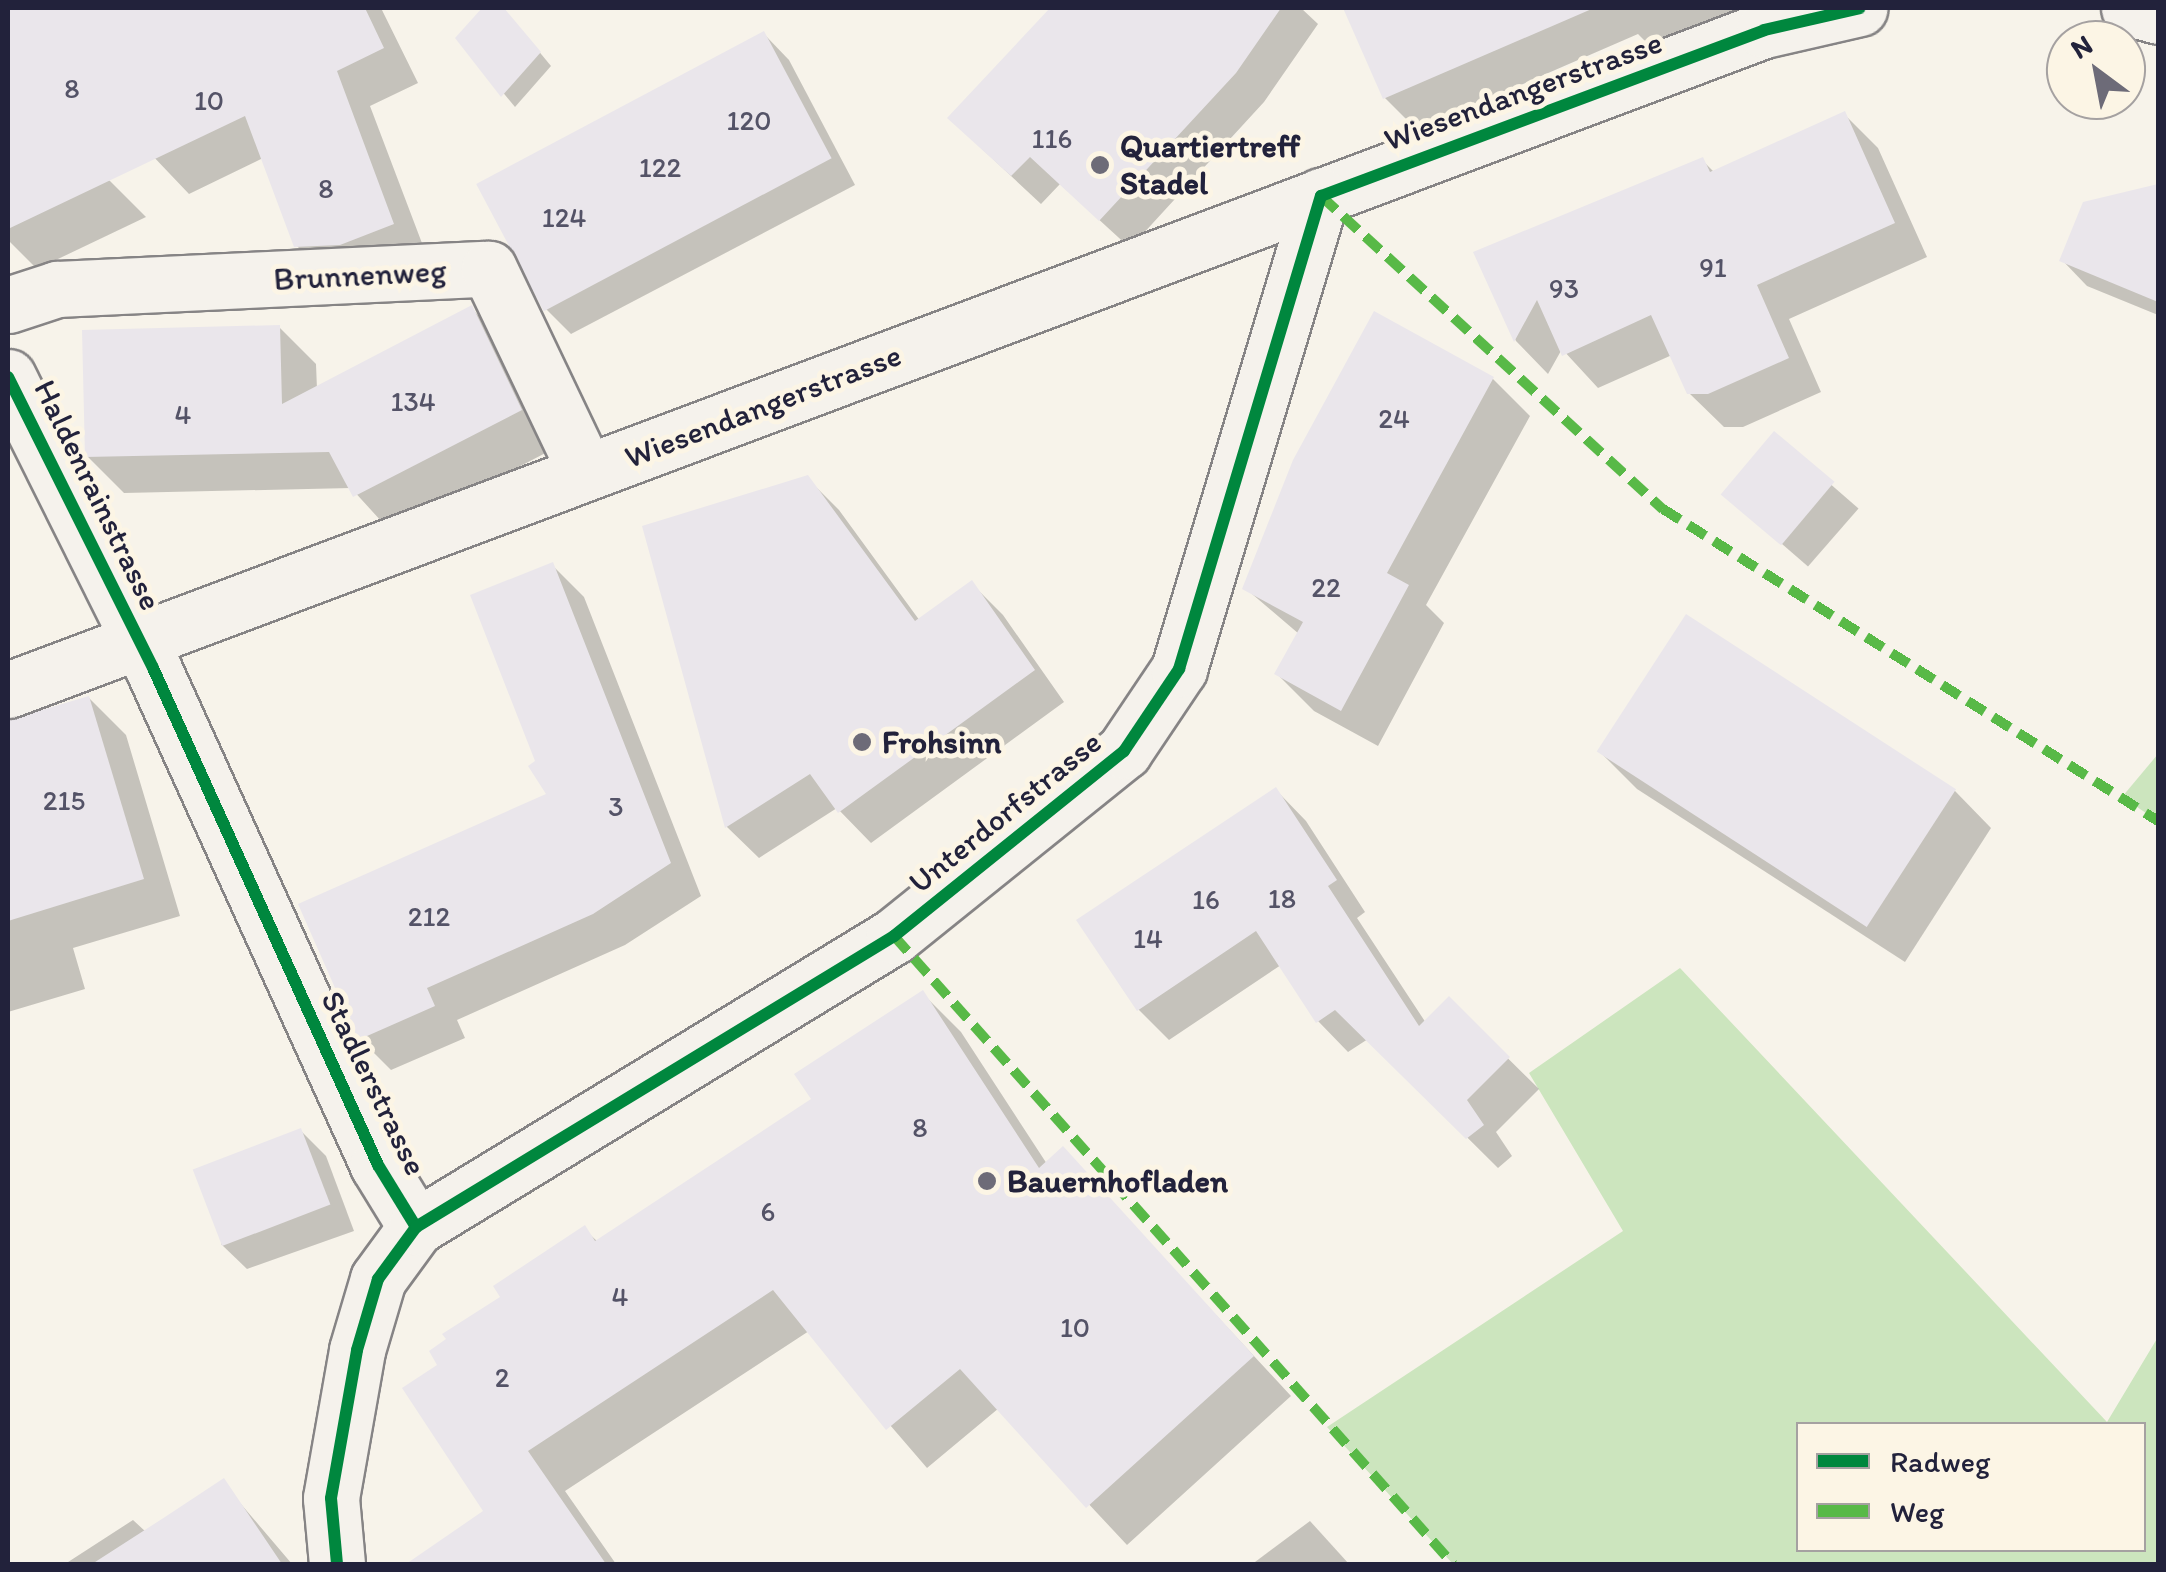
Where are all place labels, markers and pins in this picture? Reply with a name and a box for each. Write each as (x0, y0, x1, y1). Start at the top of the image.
place label: Quartiertreff Stadel (1120, 128, 1300, 203)
marker: Quartiertreff Stadel (1089, 154, 1111, 176)
place label: Frohsinn (882, 723, 1001, 761)
marker: Frohsinn (851, 731, 873, 753)
place label: Bauernhofladen (1007, 1162, 1228, 1200)
marker: Bauernhofladen (976, 1170, 998, 1192)

